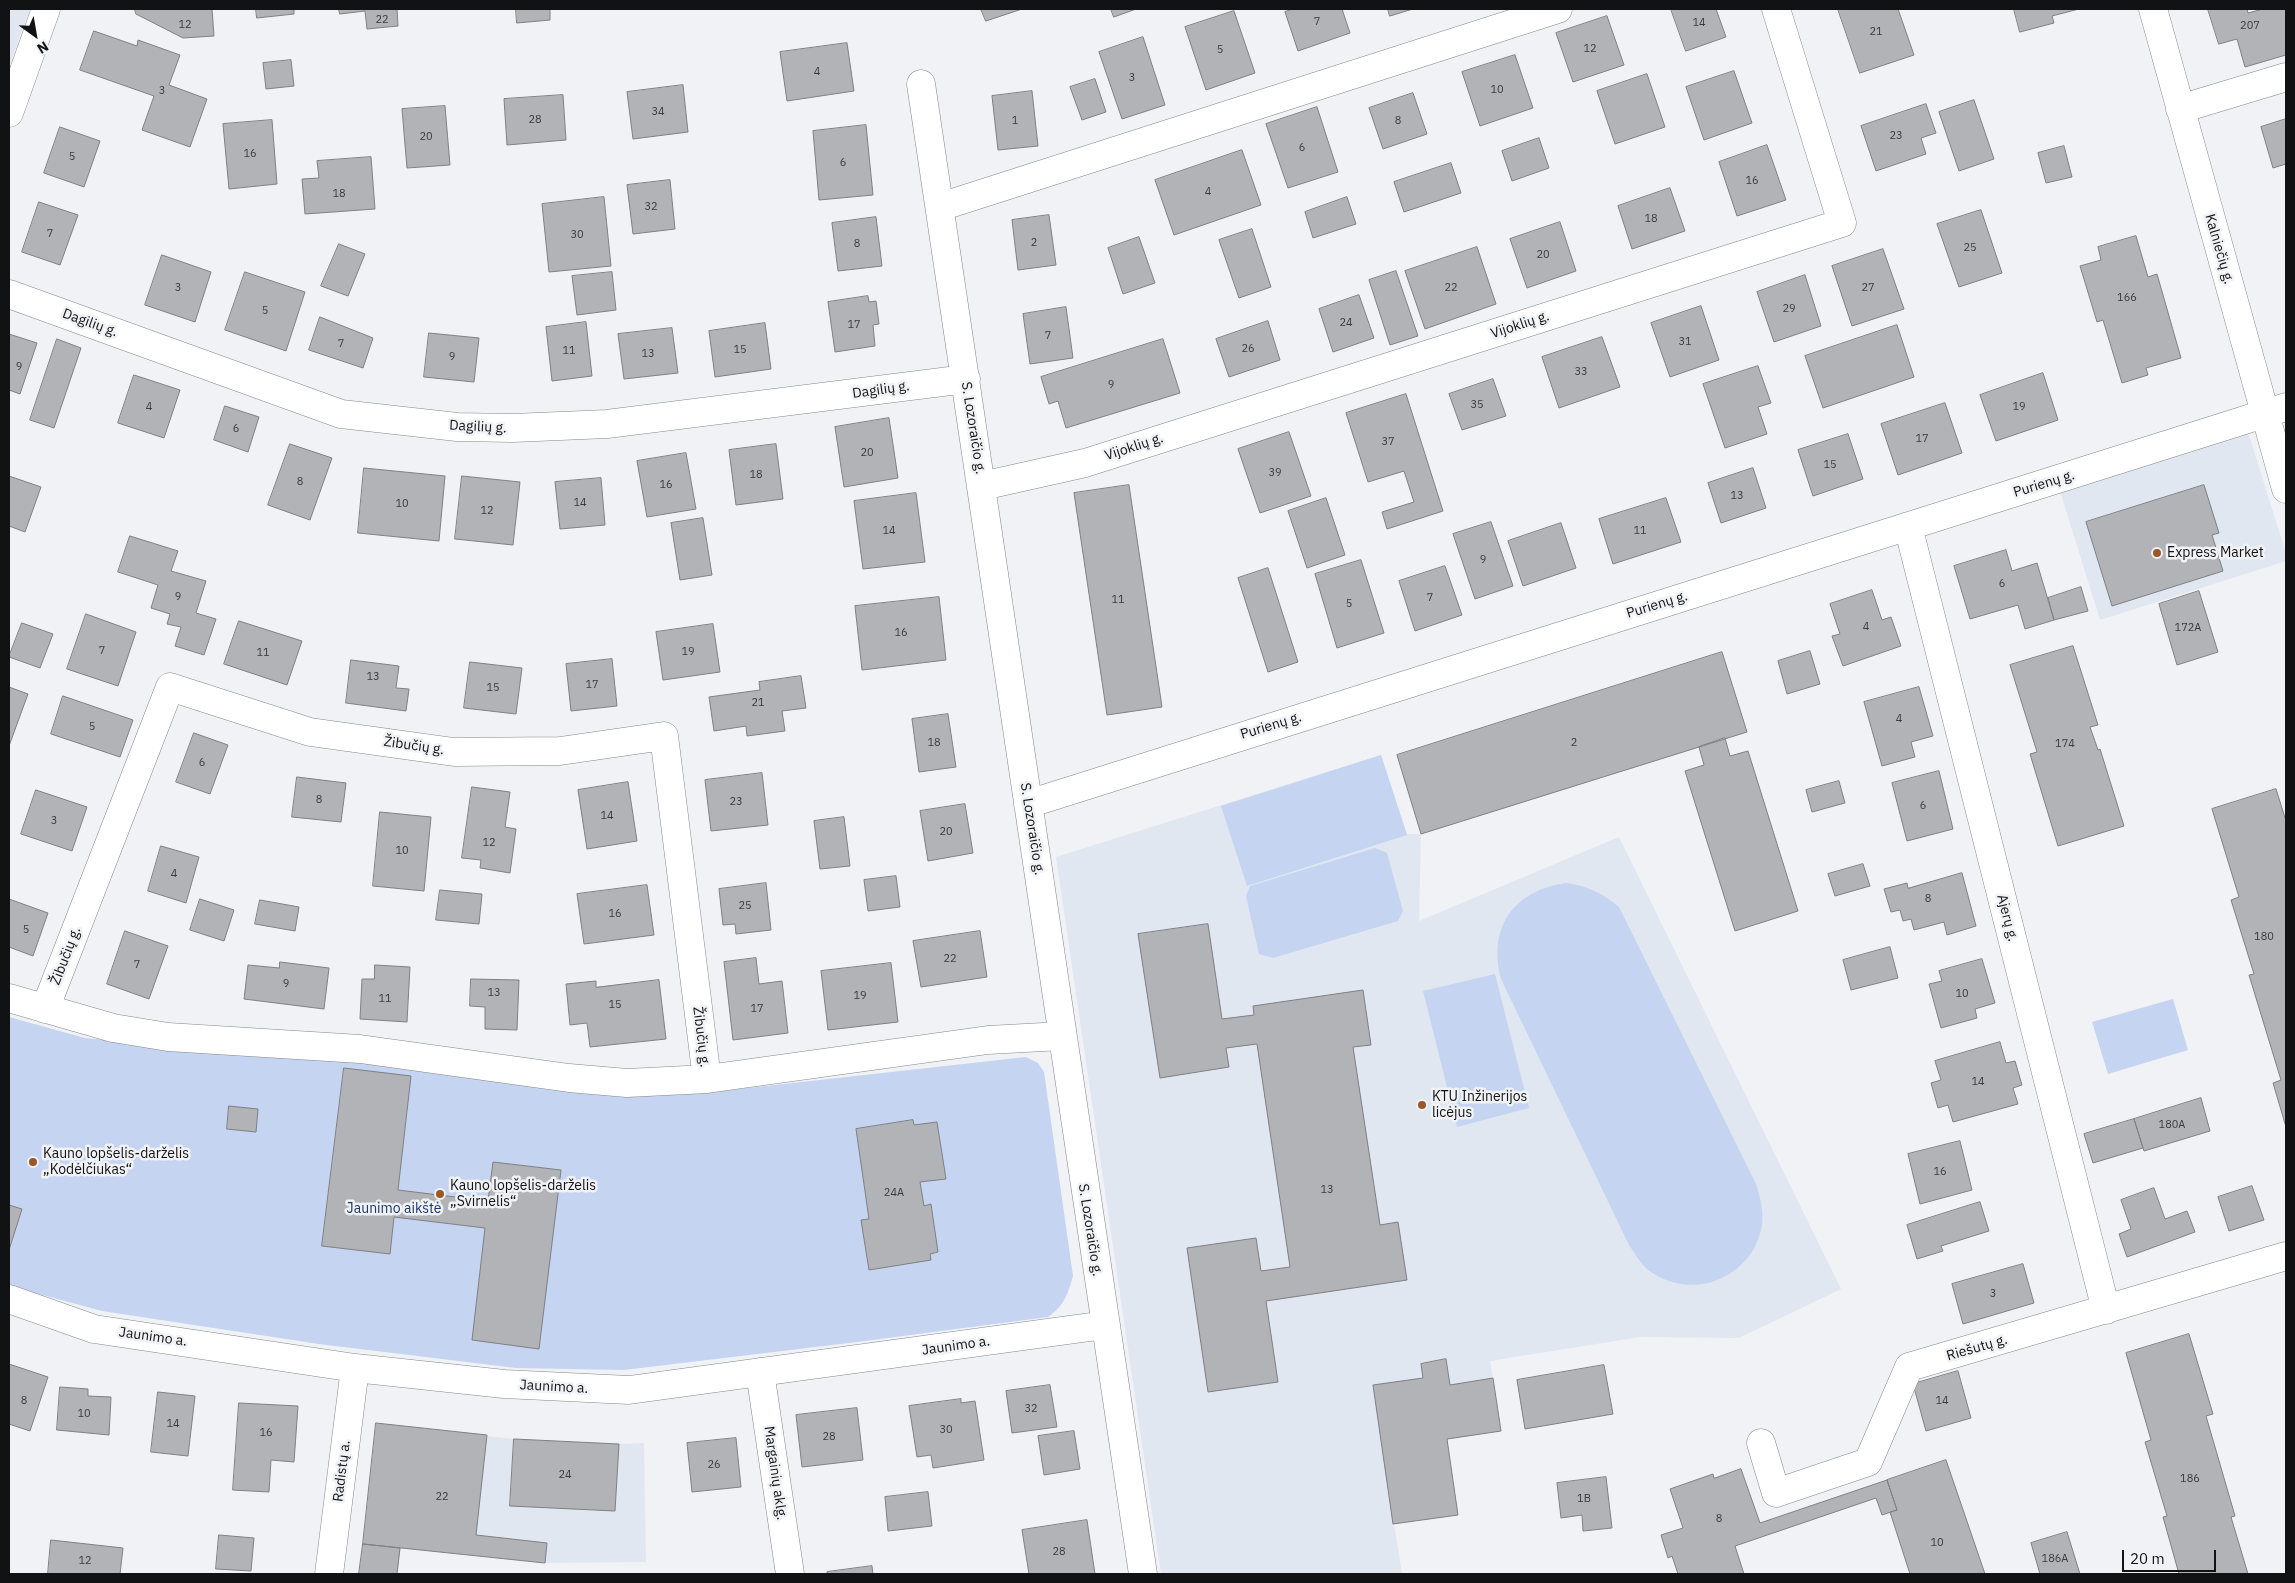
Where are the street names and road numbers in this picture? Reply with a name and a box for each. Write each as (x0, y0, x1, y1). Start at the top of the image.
street label: Kalniečių g. (2201, 212, 2237, 286)
street label: Dagilių g. (60, 305, 120, 341)
street label: Vijoklių g. (1489, 308, 1551, 342)
street label: Dagilių g. (851, 378, 911, 402)
street label: S. Lozoraičio g. (957, 381, 989, 475)
street label: Dagilių g. (449, 417, 507, 437)
street label: Vijoklių g. (1103, 430, 1165, 464)
street label: Purienų g. (2011, 467, 2077, 501)
street label: Purienų g. (1624, 588, 1690, 622)
street label: Purienų g. (1238, 709, 1304, 743)
street label: Žibučių g. (383, 733, 445, 759)
street label: S. Lozoraičio g. (1016, 782, 1048, 876)
street label: Ajerų g. (1993, 893, 2021, 943)
street label: Žibučių g. (47, 925, 85, 987)
street label: Žibučių g. (689, 1006, 713, 1068)
street label: S. Lozoraičio g. (1074, 1183, 1106, 1277)
street label: Jaunimo a. (118, 1324, 188, 1350)
street label: Riešutų g. (1945, 1331, 2009, 1365)
street label: Jaunimo a. (921, 1333, 991, 1359)
street label: Jaunimo a. (519, 1377, 589, 1397)
street label: Margainių aklg. (760, 1425, 790, 1521)
street label: Radistų a. (330, 1439, 354, 1503)

